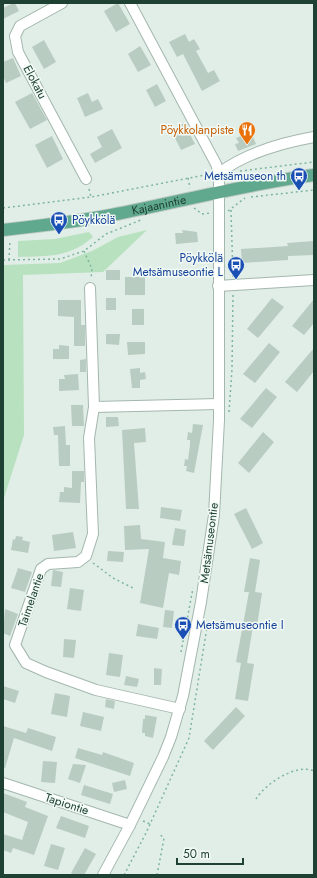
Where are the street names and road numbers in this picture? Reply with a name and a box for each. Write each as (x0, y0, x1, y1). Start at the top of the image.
street label: Elokatu (19, 62, 51, 102)
street label: Kajaanintie (130, 191, 188, 220)
street label: Metsämuseontie (195, 502, 223, 584)
street label: Taimelantie (13, 571, 49, 629)
street label: Tapiontie (43, 788, 91, 820)

